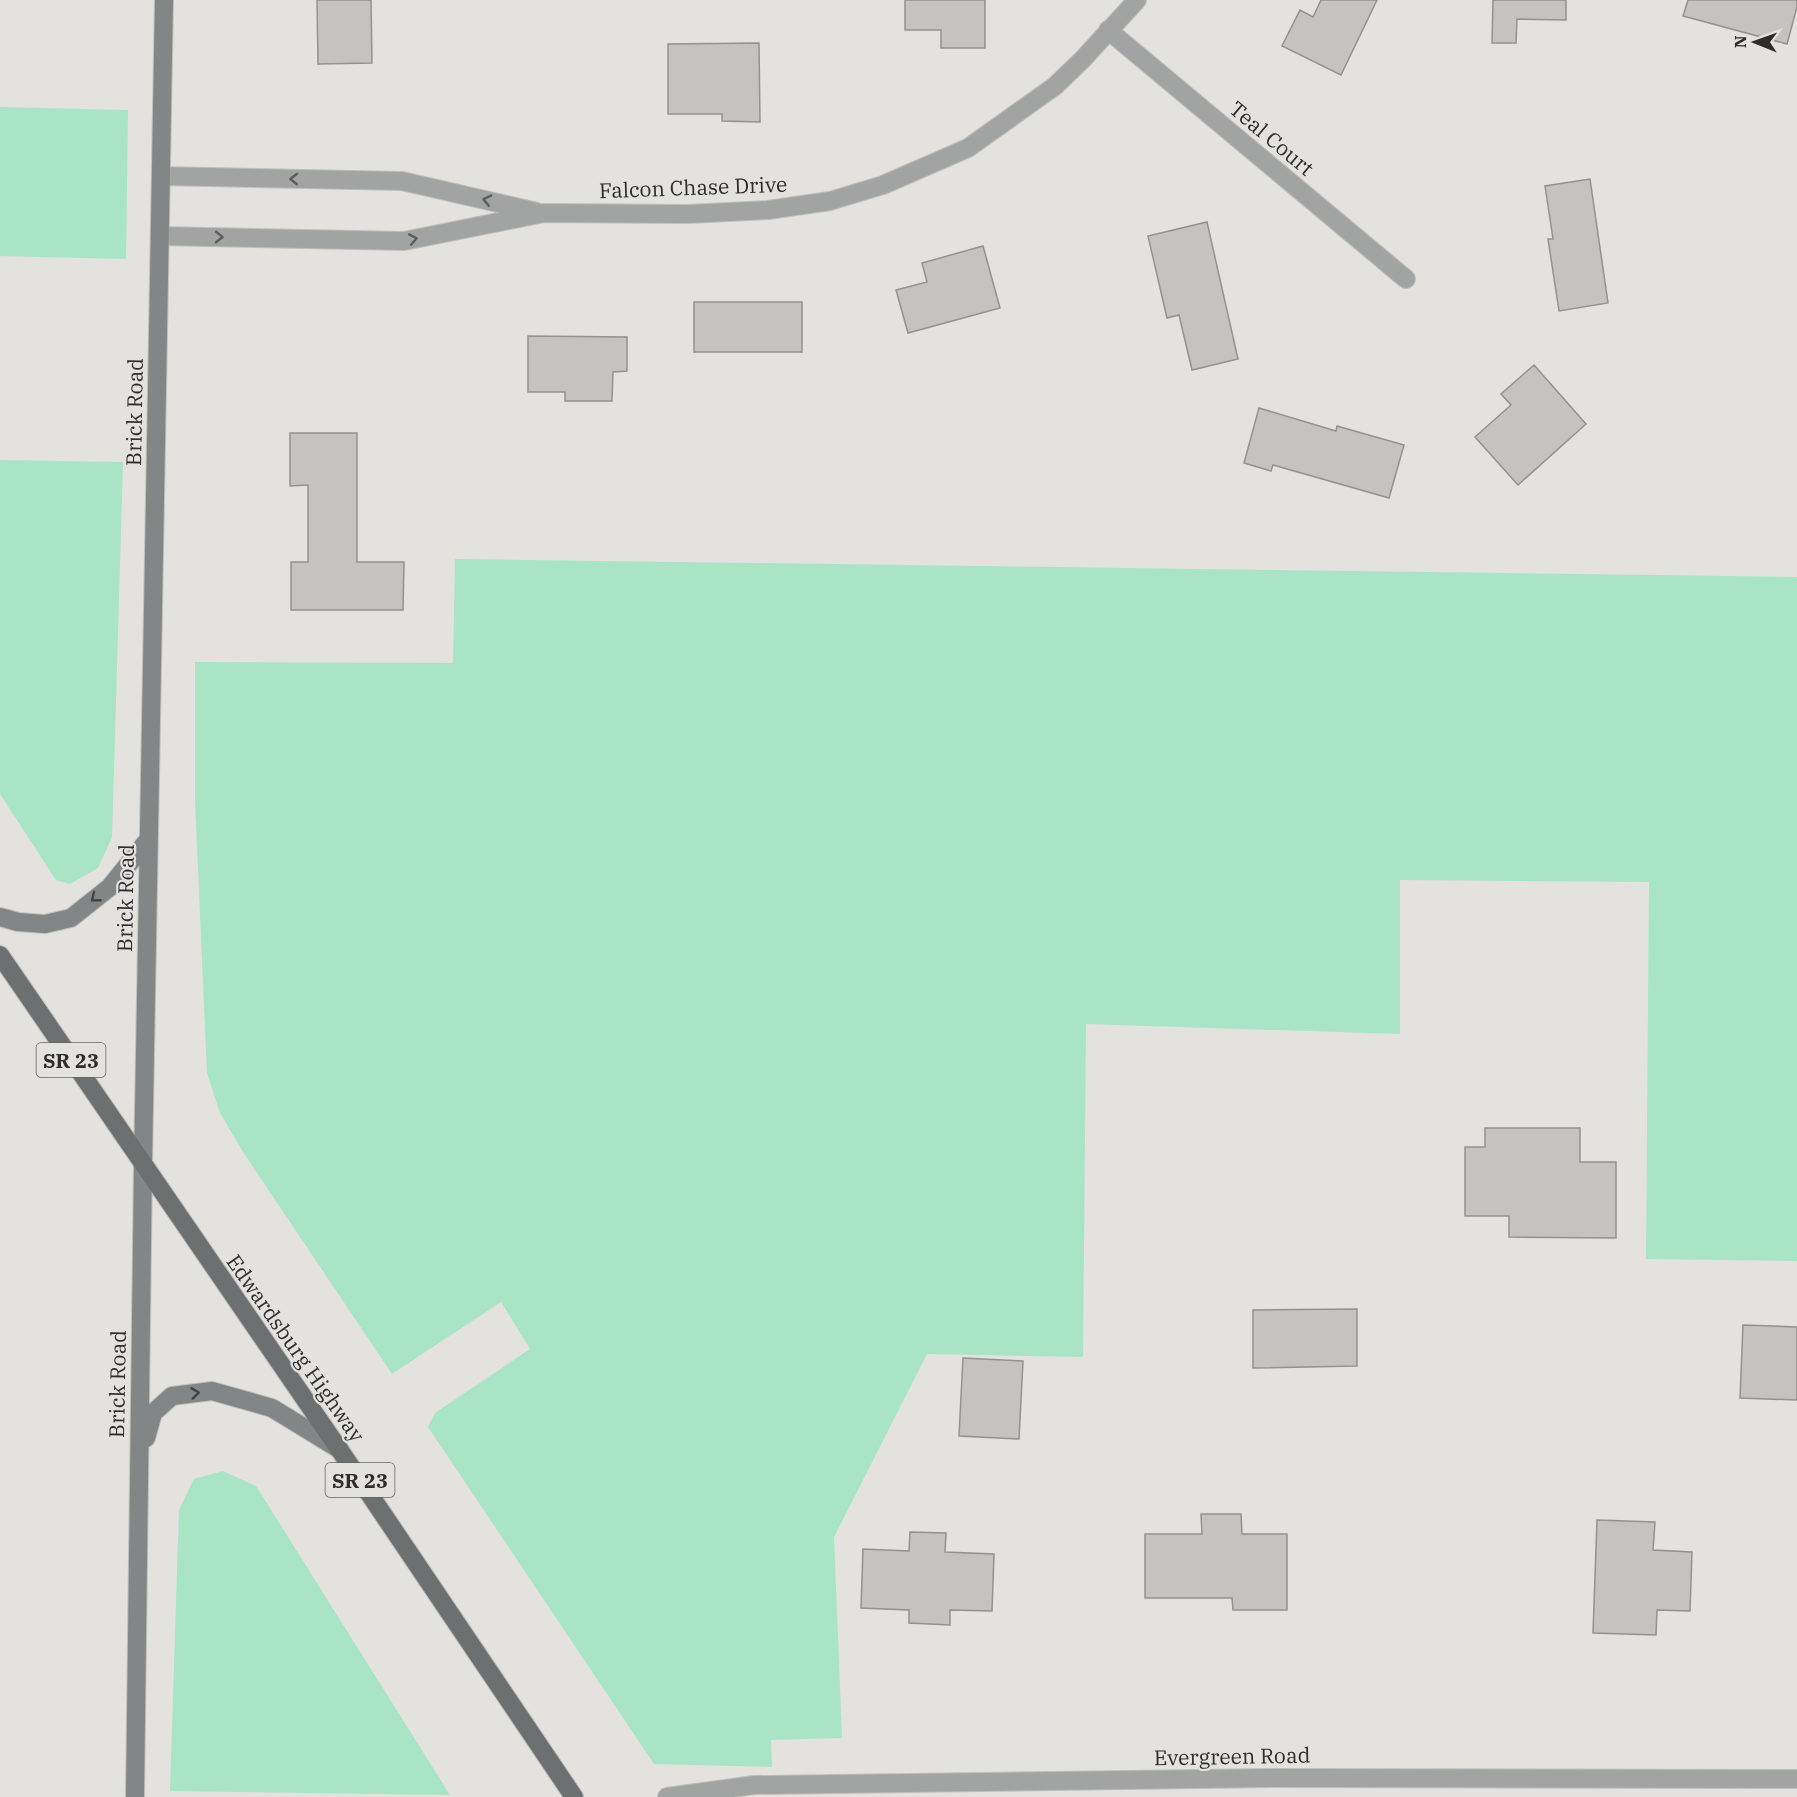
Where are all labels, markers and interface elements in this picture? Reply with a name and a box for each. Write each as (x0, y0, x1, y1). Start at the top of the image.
north arrow (1725, 12, 1785, 72)
text: N (1730, 35, 1750, 48)
street label: Teal Court (1224, 94, 1320, 182)
street label: Falcon Chase Drive (598, 170, 788, 204)
one-way arrow (290, 173, 299, 185)
one-way arrow (482, 195, 492, 208)
one-way arrow (214, 231, 223, 243)
one-way arrow (408, 233, 418, 246)
street label: Brick Road (119, 358, 149, 466)
street label: Brick Road (110, 844, 140, 952)
one-way arrow (91, 891, 102, 902)
road number: SR 23 (36, 1043, 106, 1077)
street label: Edwardsburg Highway (221, 1249, 372, 1448)
street label: Brick Road (102, 1330, 132, 1438)
one-way arrow (190, 1388, 199, 1400)
road number: SR 23 (326, 1463, 394, 1497)
street label: Evergreen Road (1153, 1741, 1311, 1771)

